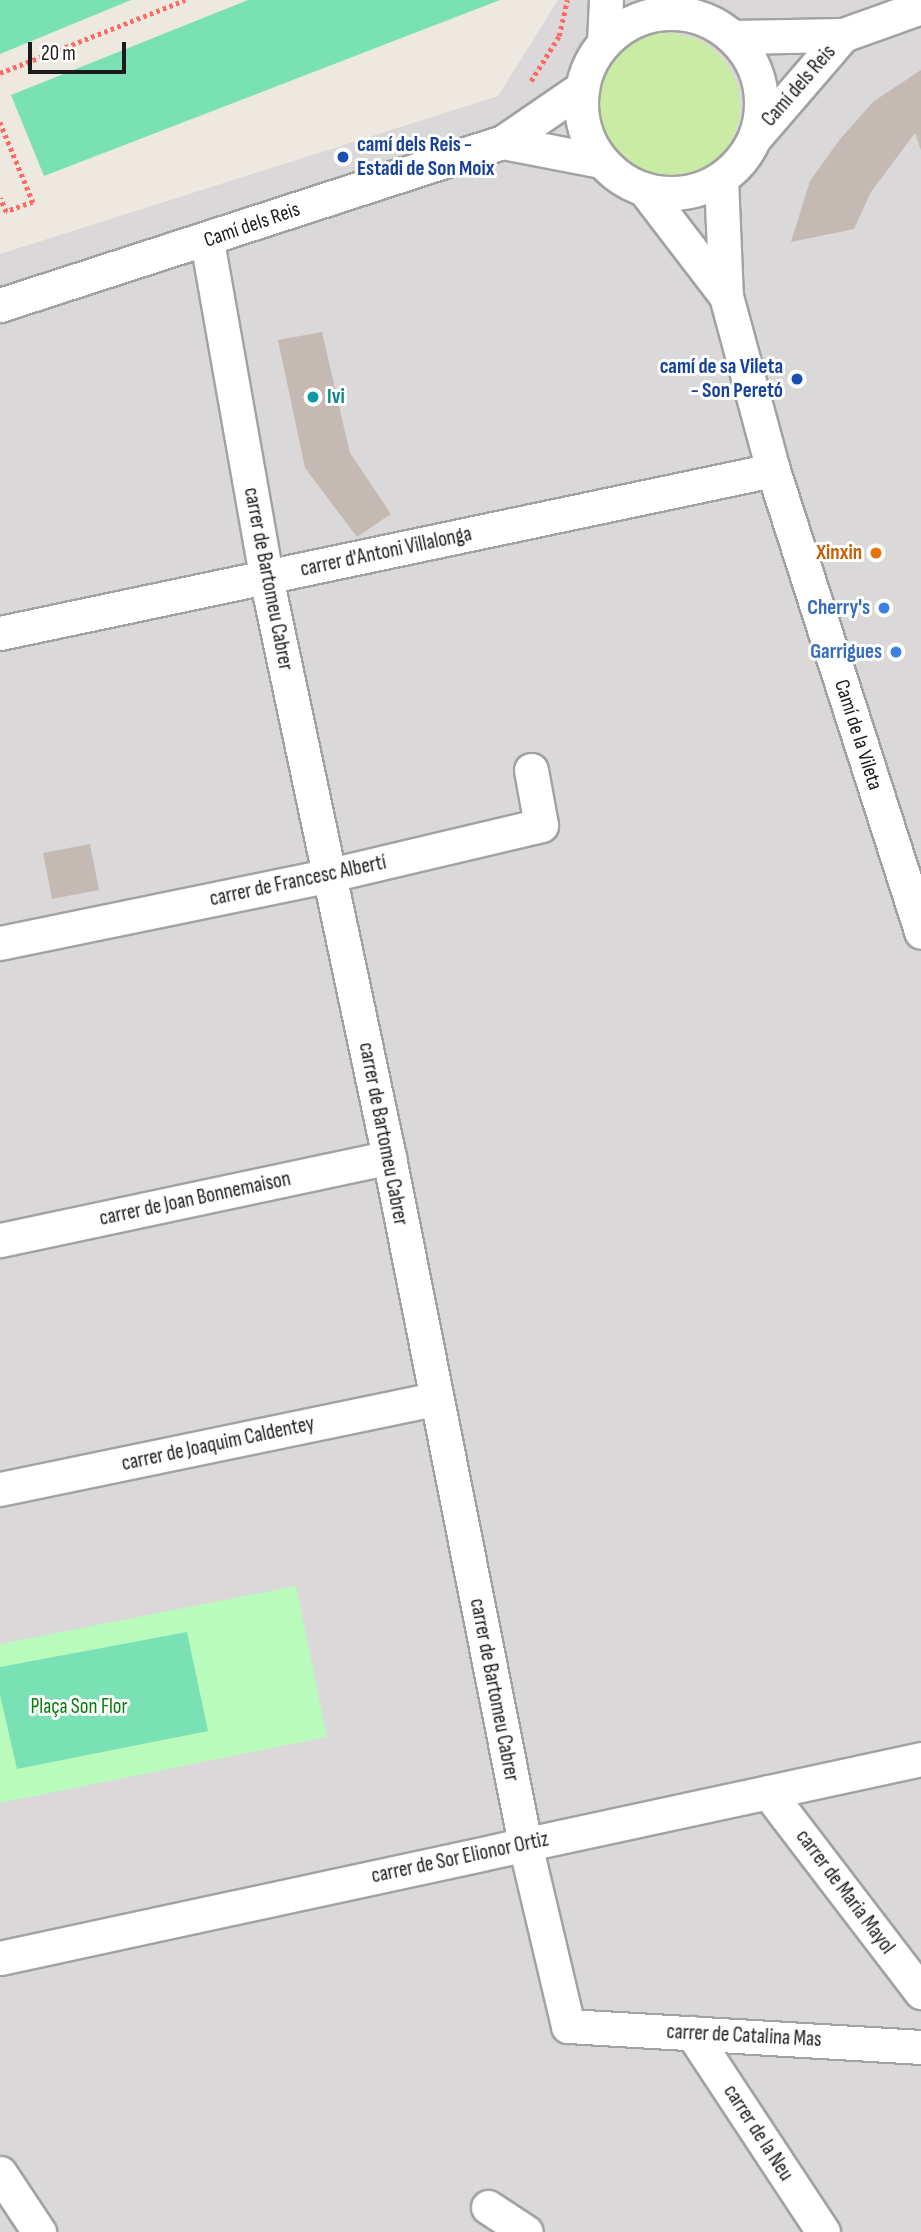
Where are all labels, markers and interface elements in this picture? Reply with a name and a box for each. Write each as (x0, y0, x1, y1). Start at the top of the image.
scale bar (32, 28, 130, 72)
street label: Camí dels Reis (757, 40, 841, 132)
text: 20 m (41, 41, 76, 66)
place label: camí dels Reis - Estadi de Son Moix (357, 132, 494, 182)
marker: camí dels Reis - Estadi de Son Moix (335, 149, 351, 165)
street label: Camí dels Reis (201, 197, 303, 253)
place label: camí de sa Vileta - Son Peretó (660, 354, 783, 404)
marker: camí de sa Vileta - Son Peretó (789, 371, 805, 387)
place label: Ivi (327, 384, 345, 410)
marker: Ivi (305, 389, 321, 405)
street label: carrer de Bartomeu Cabrer (238, 485, 298, 673)
street label: carrer d'Antoni Villalonga (298, 522, 474, 582)
place label: Xinxin (816, 540, 862, 566)
marker: Xinxin (868, 545, 884, 561)
place label: Cherry's (807, 595, 870, 621)
marker: Cherry's (876, 600, 892, 616)
place label: Garrigues (810, 639, 882, 665)
marker: Garrigues (888, 644, 904, 660)
street label: Camí de la Vileta (828, 677, 888, 793)
street label: carrer de Francesc Albertí (207, 850, 389, 912)
street label: carrer de Bartomeu Cabrer (353, 1040, 413, 1228)
street label: carrer de Joan Bonnemaison (97, 1166, 293, 1232)
street label: carrer de Joaquim Caldentey (119, 1411, 317, 1477)
street label: carrer de Bartomeu Cabrer (464, 1596, 524, 1784)
park label: Plaça Son Flor (30, 1694, 128, 1720)
street label: carrer de Maria Mayol (790, 1825, 900, 1959)
street label: carrer de Sor Elionor Ortiz (369, 1827, 551, 1889)
street label: carrer de Catalina Mas (666, 2019, 822, 2053)
street label: carrer de la Neu (718, 2080, 798, 2186)

